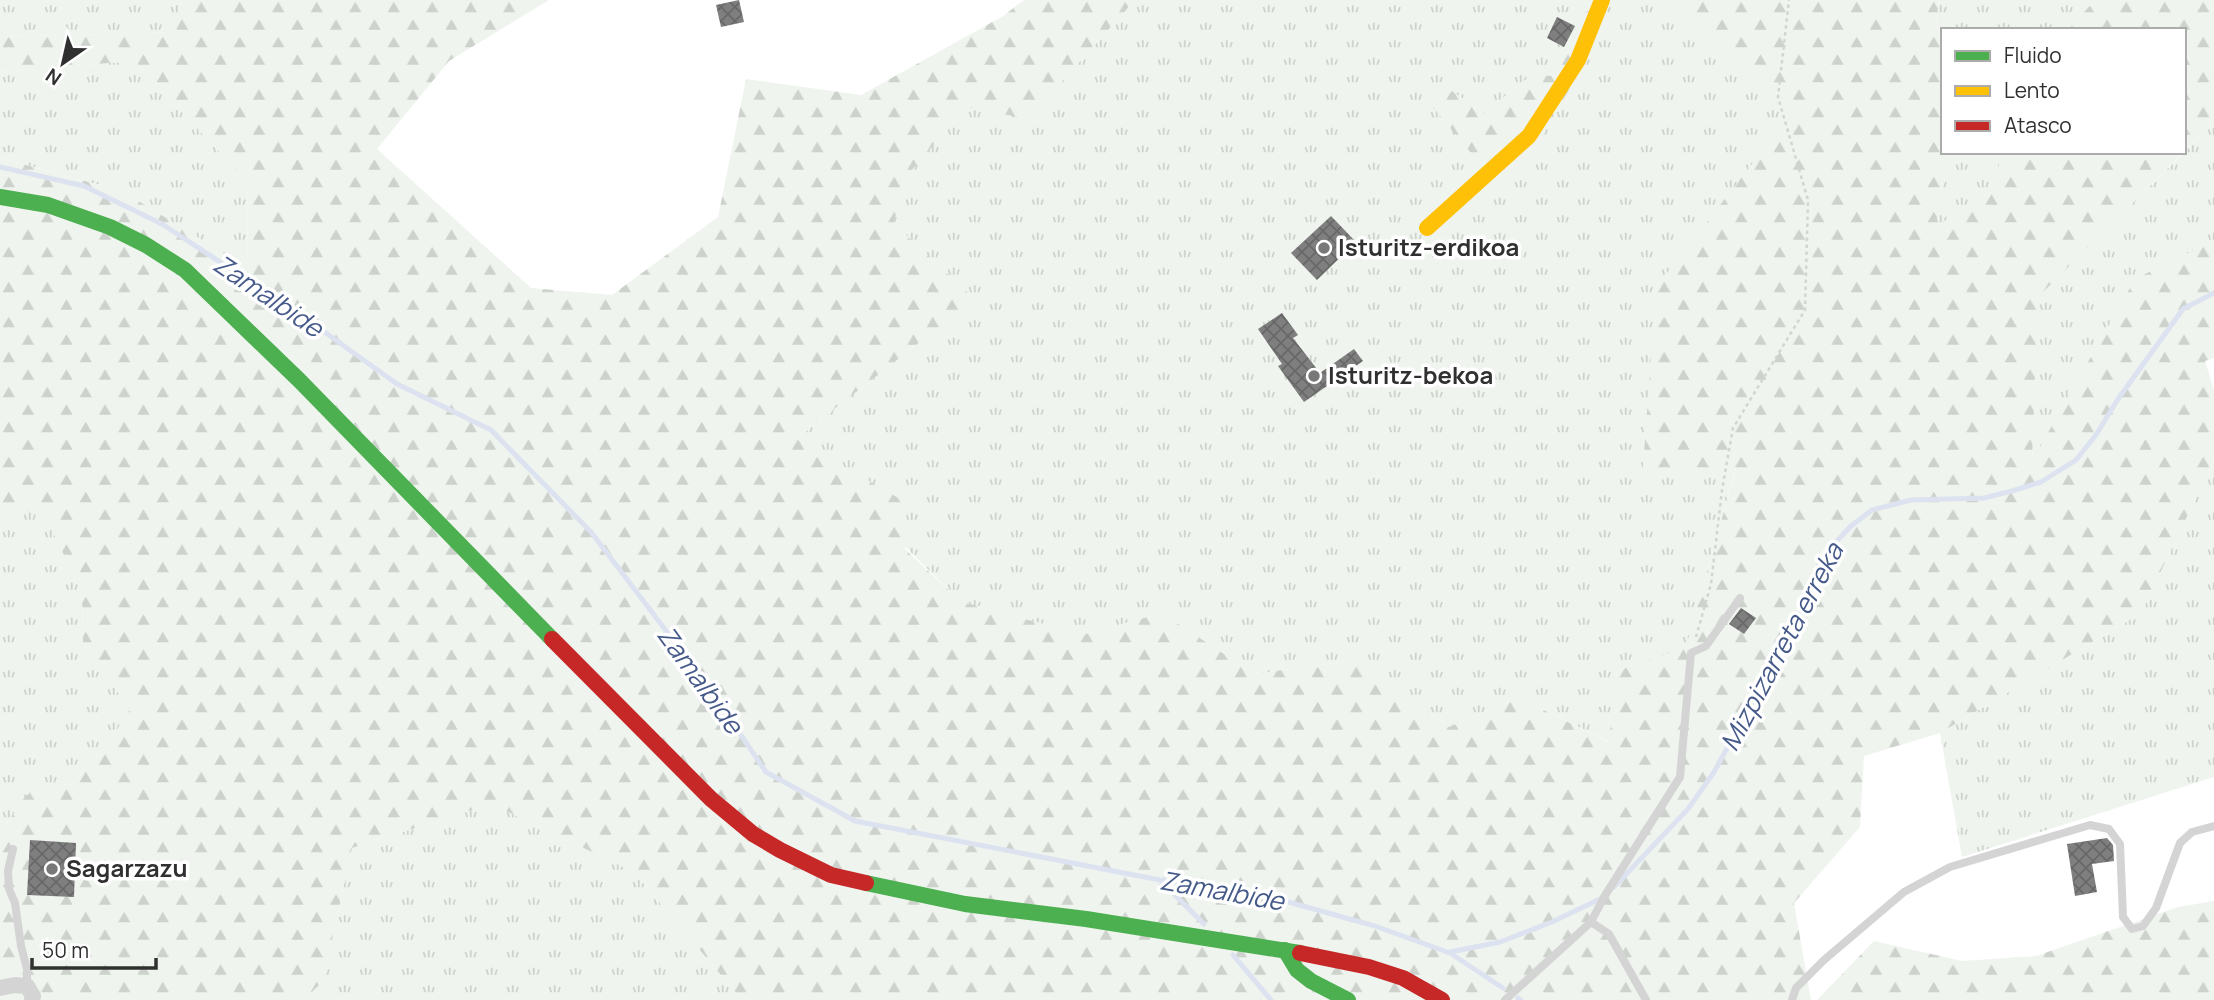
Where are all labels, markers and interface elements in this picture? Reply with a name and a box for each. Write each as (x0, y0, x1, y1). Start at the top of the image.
north arrow (28, 28, 98, 98)
legend (1941, 28, 2186, 154)
text: Fluido (2004, 41, 2062, 69)
text: N (41, 62, 66, 92)
text: Lento (2004, 76, 2060, 104)
text: Atasco (2004, 111, 2072, 139)
place label: Isturitz-erdikoa (1338, 230, 1519, 263)
marker: Isturitz-erdikoa (1316, 240, 1332, 256)
water label: Zamalbide (207, 245, 332, 346)
place label: Isturitz-bekoa (1328, 358, 1493, 391)
marker: Isturitz-bekoa (1306, 368, 1322, 384)
water label: Mizpizarreta erreka (1711, 535, 1852, 757)
water label: Zamalbide (649, 618, 753, 742)
place label: Sagarzazu (66, 851, 188, 884)
marker: Sagarzazu (44, 861, 60, 877)
water label: Zamalbide (1157, 861, 1289, 919)
scale bar (32, 926, 156, 970)
text: 50 m (42, 936, 89, 964)

